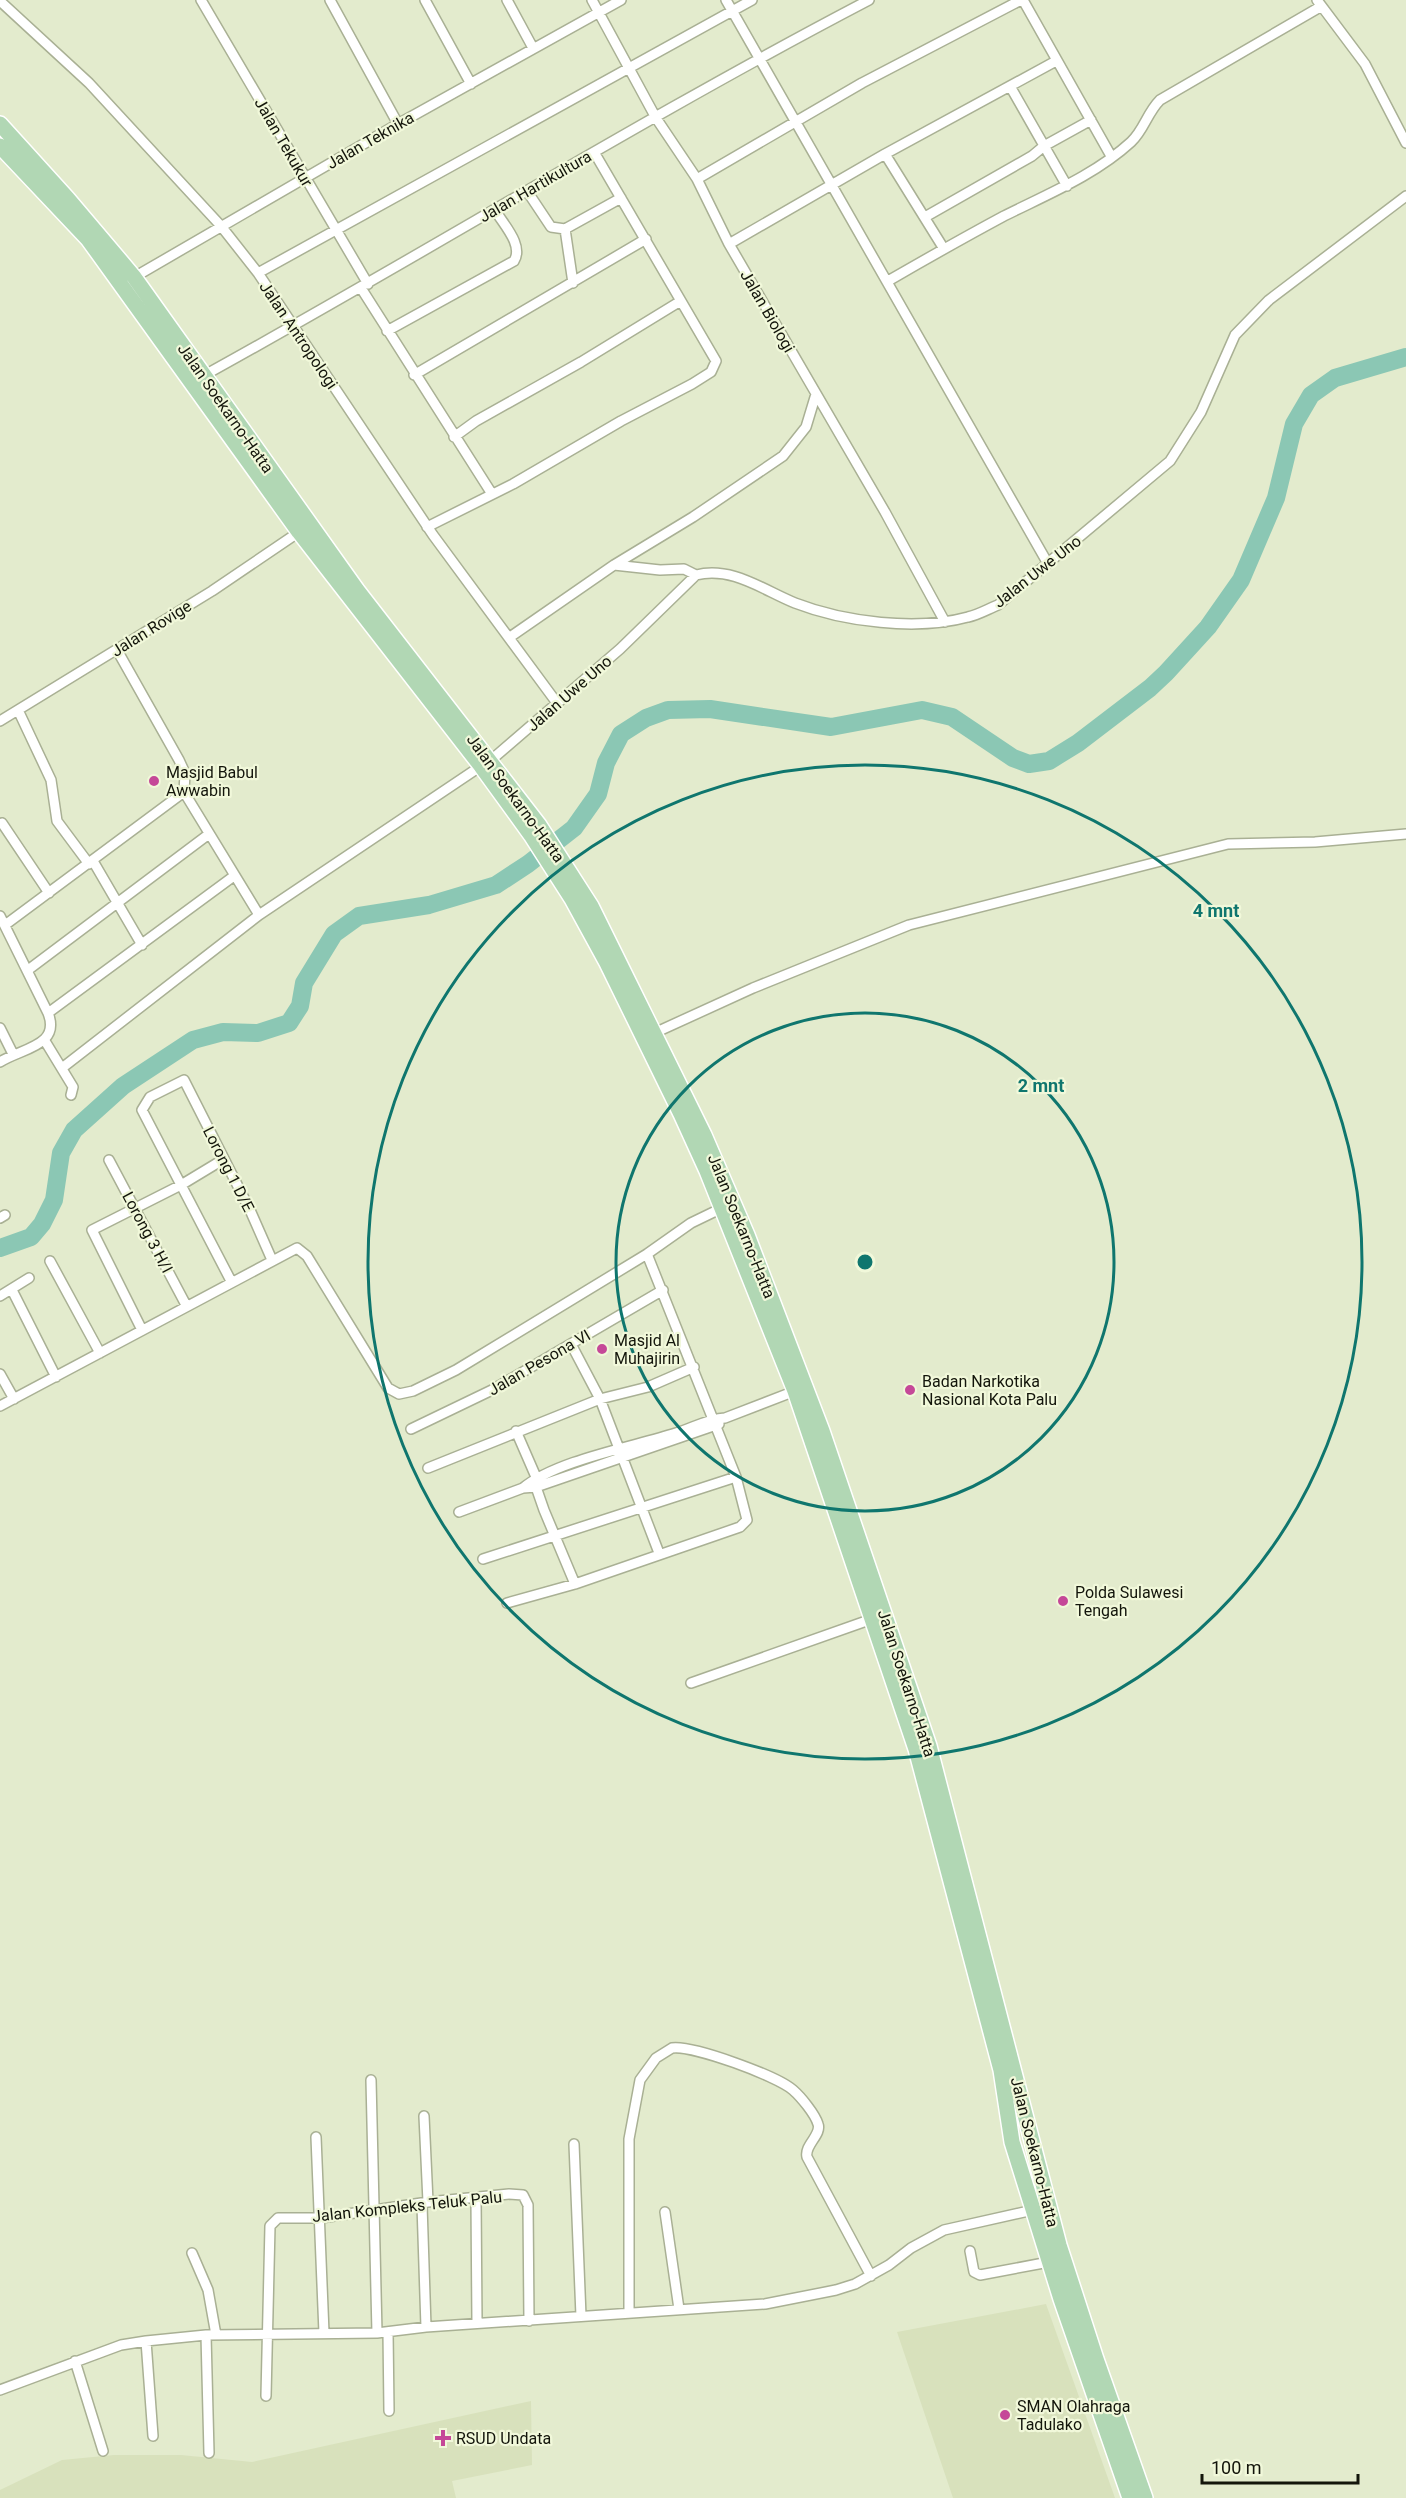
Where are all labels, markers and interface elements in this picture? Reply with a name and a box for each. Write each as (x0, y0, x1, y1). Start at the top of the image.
street label: Jalan Tekukur (251, 95, 317, 190)
street label: Jalan Teknika (323, 108, 417, 173)
street label: Jalan Hartikultura (476, 147, 595, 226)
street label: Jalan Biologi (736, 267, 799, 356)
street label: Jalan Antropologi (256, 278, 342, 393)
street label: Jalan Soekarno-Hatta (174, 340, 278, 477)
street label: Jalan Uwe Uno (990, 531, 1085, 612)
street label: Jalan Rovige (108, 596, 195, 661)
street label: Jalan Uwe Uno (523, 651, 616, 735)
street label: Jalan Soekarno-Hatta (463, 730, 569, 866)
place label: Masjid Babul Awwabin (166, 763, 258, 800)
marker: Masjid Babul Awwabin (147, 774, 161, 788)
text: 4 mnt (1193, 900, 1239, 921)
text: 2 mnt (1018, 1075, 1064, 1096)
street label: Lorong 1 D/E (199, 1123, 258, 1215)
street label: Jalan Soekarno-Hatta (704, 1151, 779, 1301)
street label: Lorong 3 H/I (118, 1188, 177, 1276)
centre of rings (855, 1252, 875, 1272)
street label: Jalan Pesona VI (485, 1325, 594, 1399)
place label: Masjid Al Muhajirin (614, 1331, 680, 1368)
marker: Masjid Al Muhajirin (595, 1342, 609, 1356)
place label: Badan Narkotika Nasional Kota Palu (922, 1372, 1057, 1409)
marker: Badan Narkotika Nasional Kota Palu (903, 1383, 917, 1397)
place label: Polda Sulawesi Tengah (1075, 1583, 1183, 1620)
marker: Polda Sulawesi Tengah (1056, 1594, 1070, 1608)
street label: Jalan Soekarno-Hatta (874, 1607, 939, 1759)
street label: Jalan Soekarno-Hatta (1007, 2075, 1062, 2229)
street label: Jalan Kompleks Teluk Palu (311, 2187, 503, 2226)
place label: SMAN Olahraga Tadulako (1017, 2397, 1130, 2434)
marker: SMAN Olahraga Tadulako (998, 2408, 1012, 2422)
marker: RSUD Undata (434, 2429, 452, 2447)
place label: RSUD Undata (456, 2429, 551, 2448)
scale bar (1202, 2447, 1358, 2485)
text: 100 m (1211, 2457, 1262, 2478)

